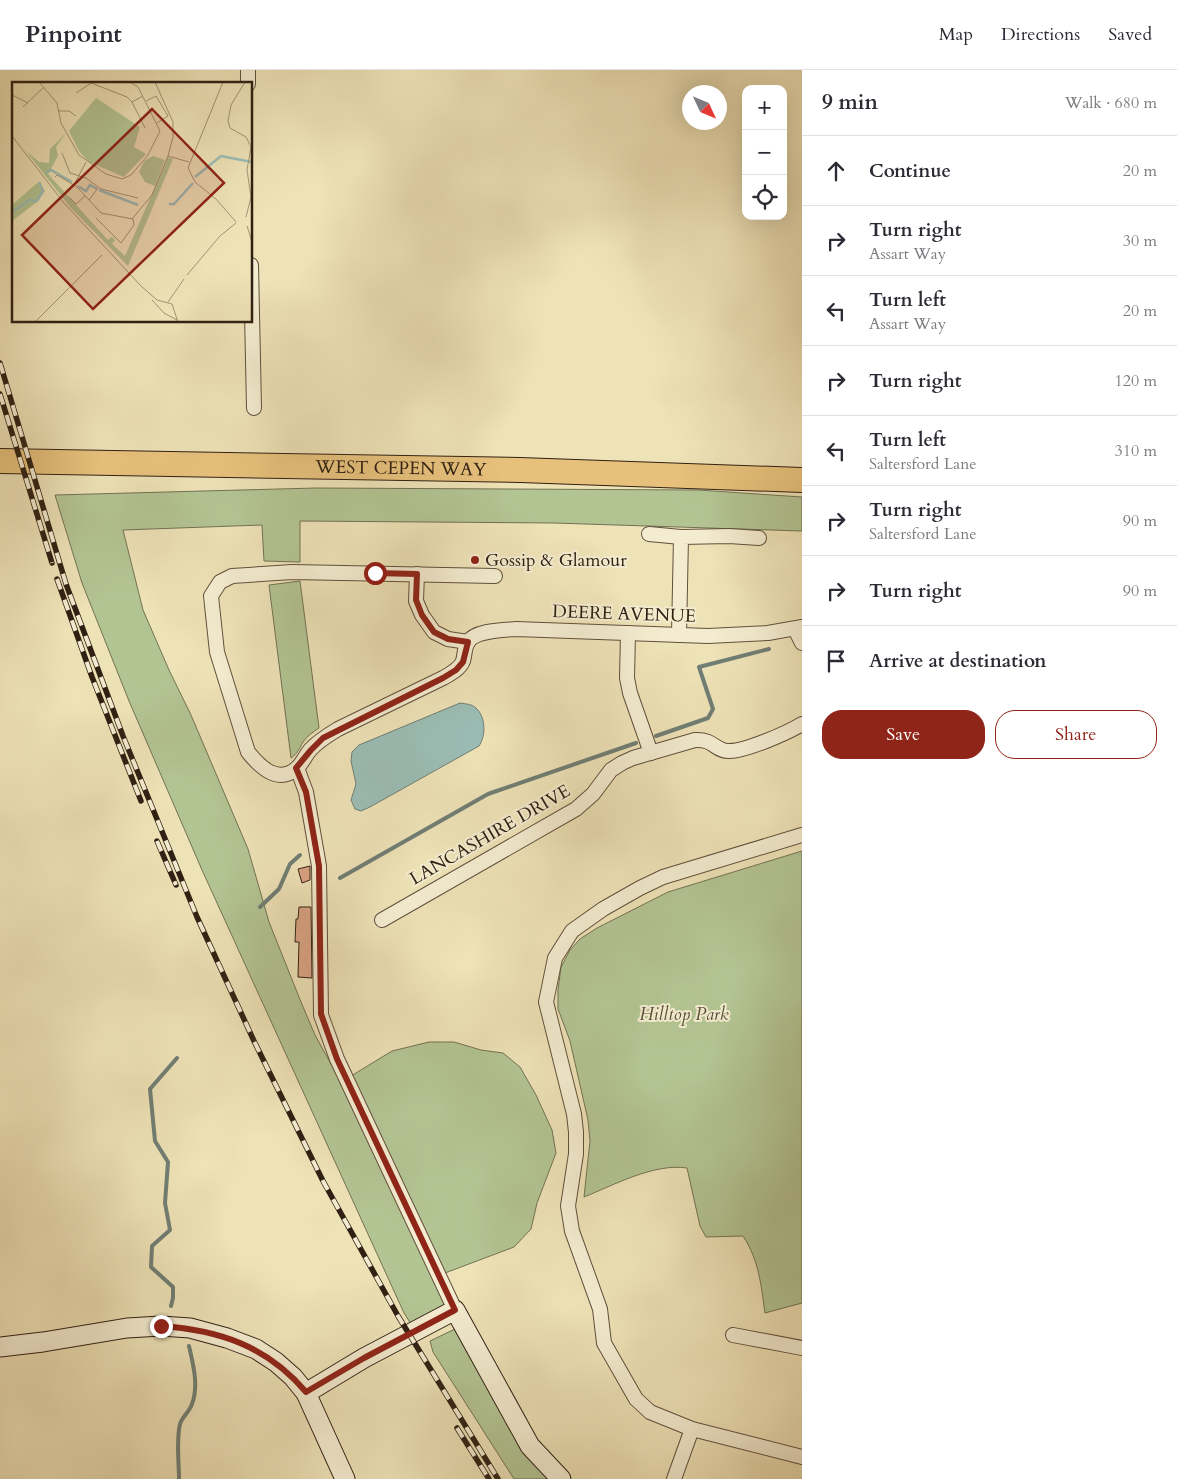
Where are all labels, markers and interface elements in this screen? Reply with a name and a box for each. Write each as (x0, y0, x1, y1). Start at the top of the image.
text: Pinpoint (25, 18, 122, 51)
text: Map (939, 22, 973, 47)
text: Directions (1001, 22, 1080, 47)
text: Saved (1108, 22, 1152, 47)
inset map (12, 82, 252, 322)
north arrow (682, 85, 727, 130)
map controls (742, 85, 787, 220)
button: + (742, 85, 787, 130)
text: 9 min (822, 88, 878, 117)
text: Walk · 680 m (1065, 92, 1157, 114)
button: − (742, 130, 787, 175)
icon: ahead (822, 157, 850, 185)
text: Continue (869, 158, 951, 184)
text: 20 m (1123, 160, 1157, 182)
button: locate (742, 175, 787, 220)
text: Turn right (869, 217, 961, 243)
icon: right (822, 227, 850, 255)
text: 30 m (1123, 230, 1157, 252)
text: Assart Way (869, 243, 946, 265)
text: Turn left (869, 287, 946, 313)
icon: left (822, 297, 850, 325)
text: 20 m (1123, 300, 1157, 322)
text: Assart Way (869, 313, 946, 335)
icon: right (822, 367, 850, 395)
text: Turn right (869, 368, 961, 394)
text: 120 m (1115, 370, 1157, 392)
text: Turn left (869, 427, 946, 453)
icon: left (822, 437, 850, 465)
text: 310 m (1115, 440, 1157, 462)
text: Saltersford Lane (869, 453, 977, 475)
street label: WEST CEPEN WAY (314, 454, 487, 482)
text: Turn right (869, 497, 961, 523)
icon: right (822, 507, 850, 535)
text: 90 m (1123, 510, 1157, 532)
text: Saltersford Lane (869, 523, 977, 545)
place label: Gossip & Glamour (485, 548, 627, 573)
marker: Gossip & Glamour (469, 554, 481, 566)
route start (364, 562, 387, 585)
icon: right (822, 577, 850, 605)
text: Turn right (869, 578, 961, 604)
text: 90 m (1123, 580, 1157, 602)
street label: DEERE AVENUE (552, 599, 696, 629)
icon: arrive (822, 647, 850, 675)
text: Arrive at destination (869, 648, 1046, 674)
button: Save (822, 710, 985, 759)
button: Share (995, 710, 1157, 759)
street label: LANCASHIRE DRIVE (405, 779, 575, 891)
park label: Hilltop Park (639, 1002, 729, 1027)
route end (150, 1315, 173, 1338)

